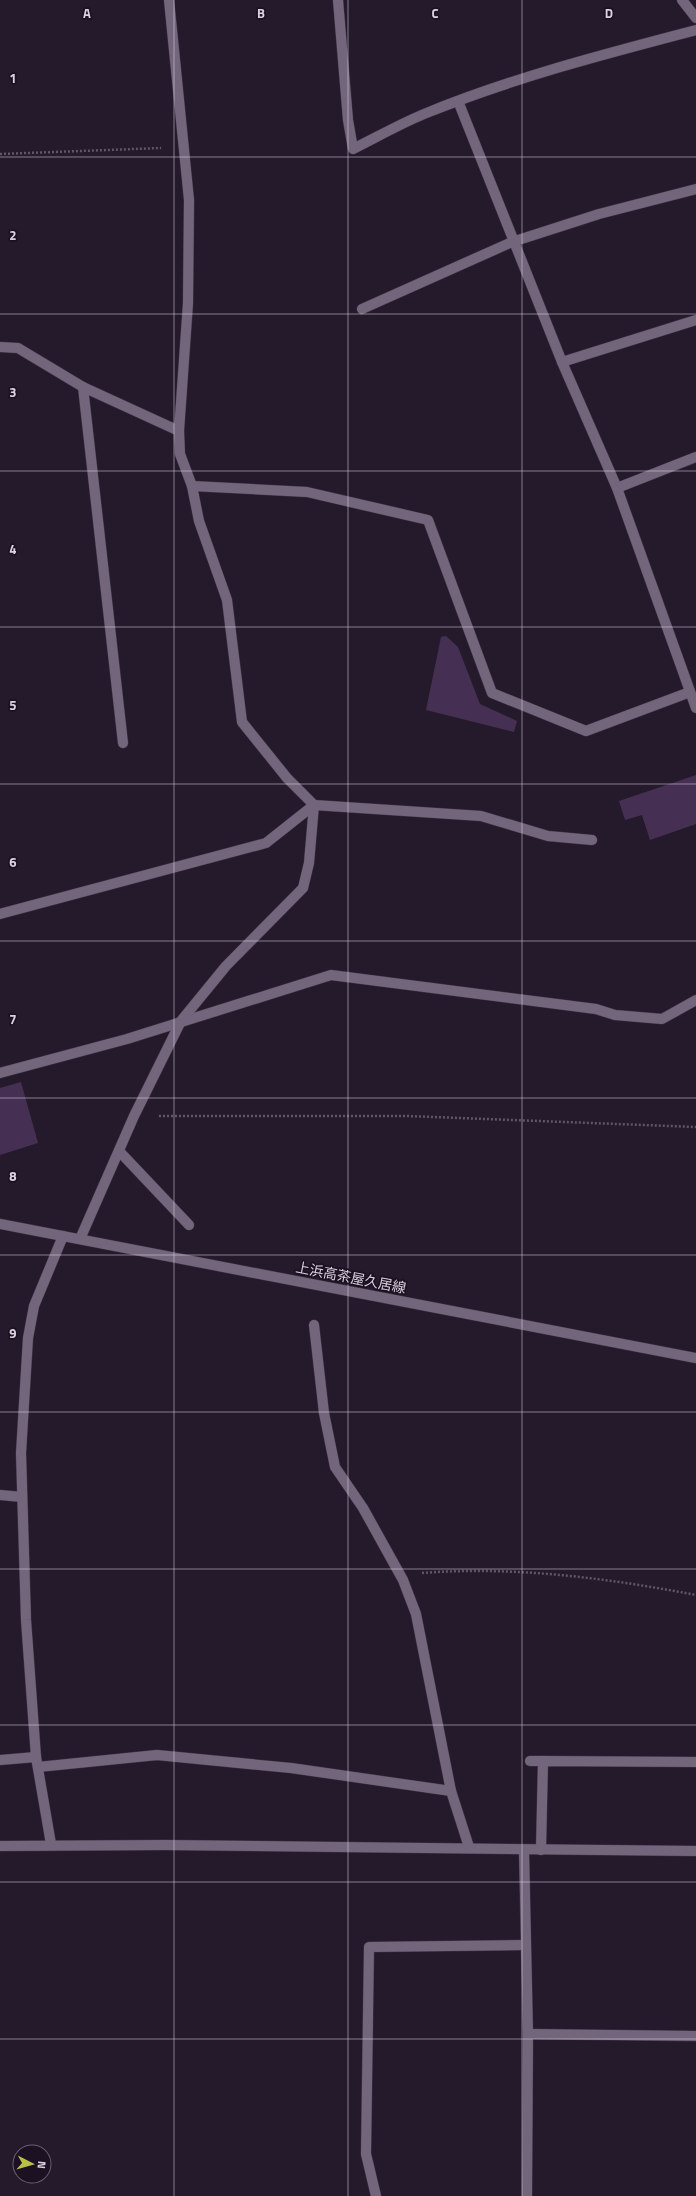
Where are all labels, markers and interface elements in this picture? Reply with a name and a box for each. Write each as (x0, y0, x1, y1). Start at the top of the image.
text: A (83, 3, 91, 23)
text: B (257, 3, 265, 23)
text: C (431, 3, 439, 23)
text: D (605, 3, 613, 23)
text: 1 (9, 68, 17, 88)
text: 2 (9, 225, 17, 245)
text: 3 (9, 382, 17, 402)
text: 4 (9, 539, 17, 559)
text: 5 (9, 695, 17, 715)
text: 6 (9, 852, 17, 872)
text: 7 (9, 1009, 17, 1029)
text: 8 (9, 1166, 17, 1186)
street label: 上浜高茶屋久居線 (294, 1256, 408, 1298)
text: 9 (9, 1323, 17, 1343)
north arrow (12, 2144, 52, 2184)
text: N (34, 2160, 50, 2170)

